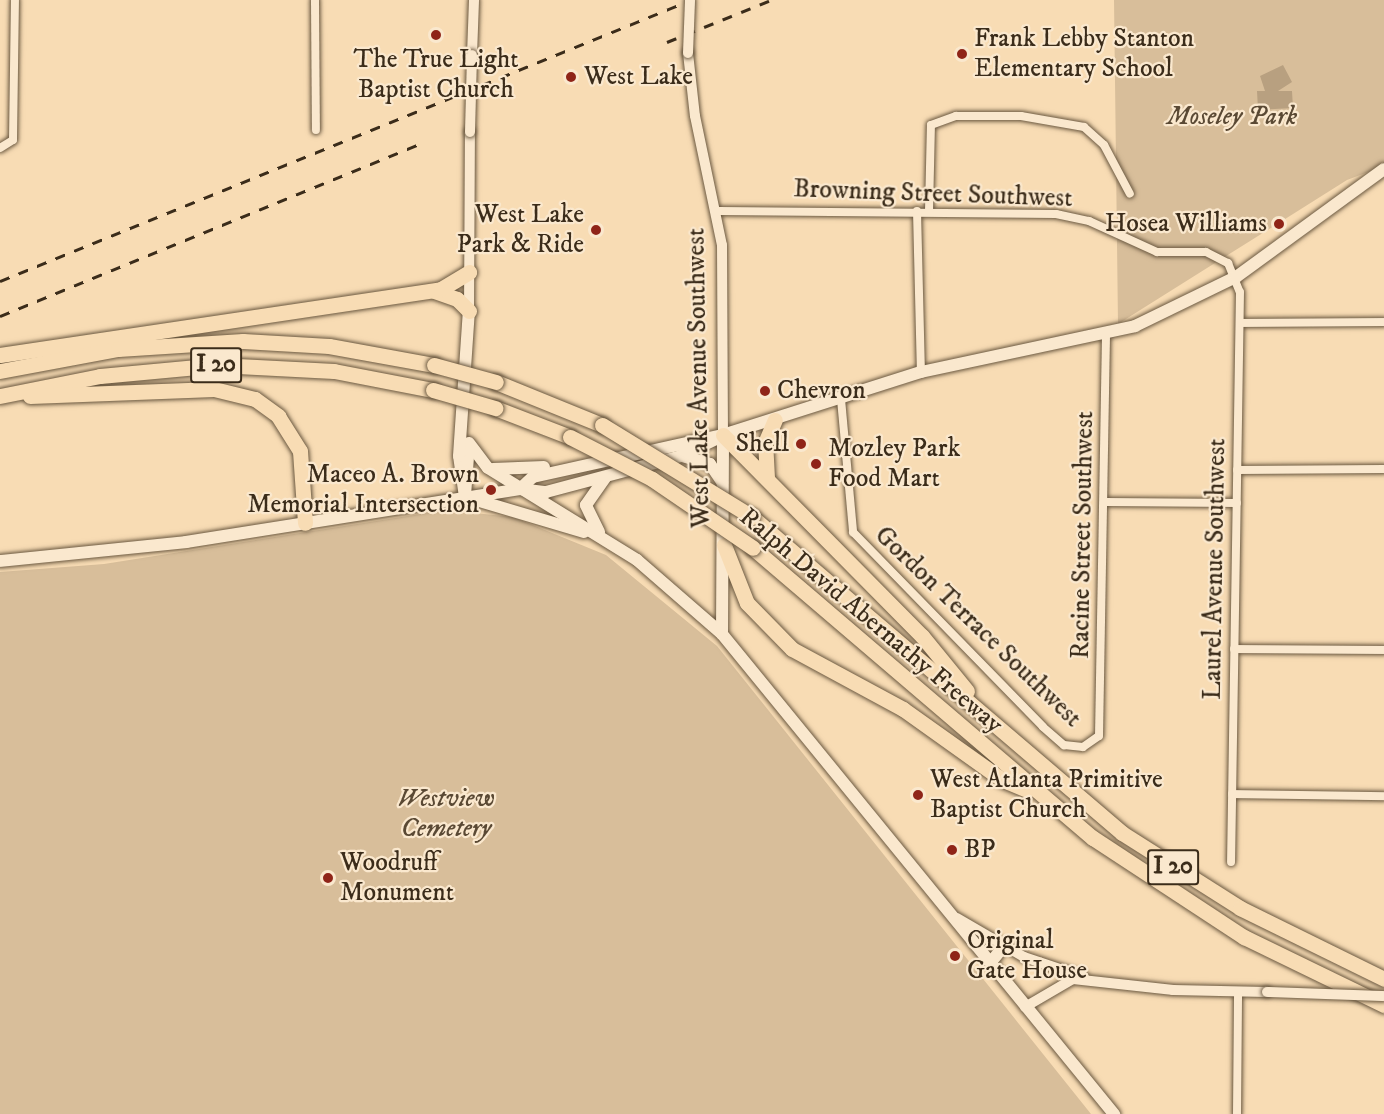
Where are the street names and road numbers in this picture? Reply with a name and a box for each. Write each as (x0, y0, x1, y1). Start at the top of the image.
street label: Browning Street Southwest (793, 174, 1073, 214)
street label: West Lake Avenue Southwest (681, 228, 717, 528)
road number: I 20 (189, 344, 243, 386)
street label: Racine Street Southwest (1065, 411, 1101, 659)
street label: Laurel Avenue Southwest (1197, 438, 1233, 700)
street label: Ralph David Abernathy Freeway (733, 502, 1009, 740)
street label: Gordon Terrace Southwest (868, 520, 1088, 734)
road number: I 20 (1146, 846, 1200, 888)

